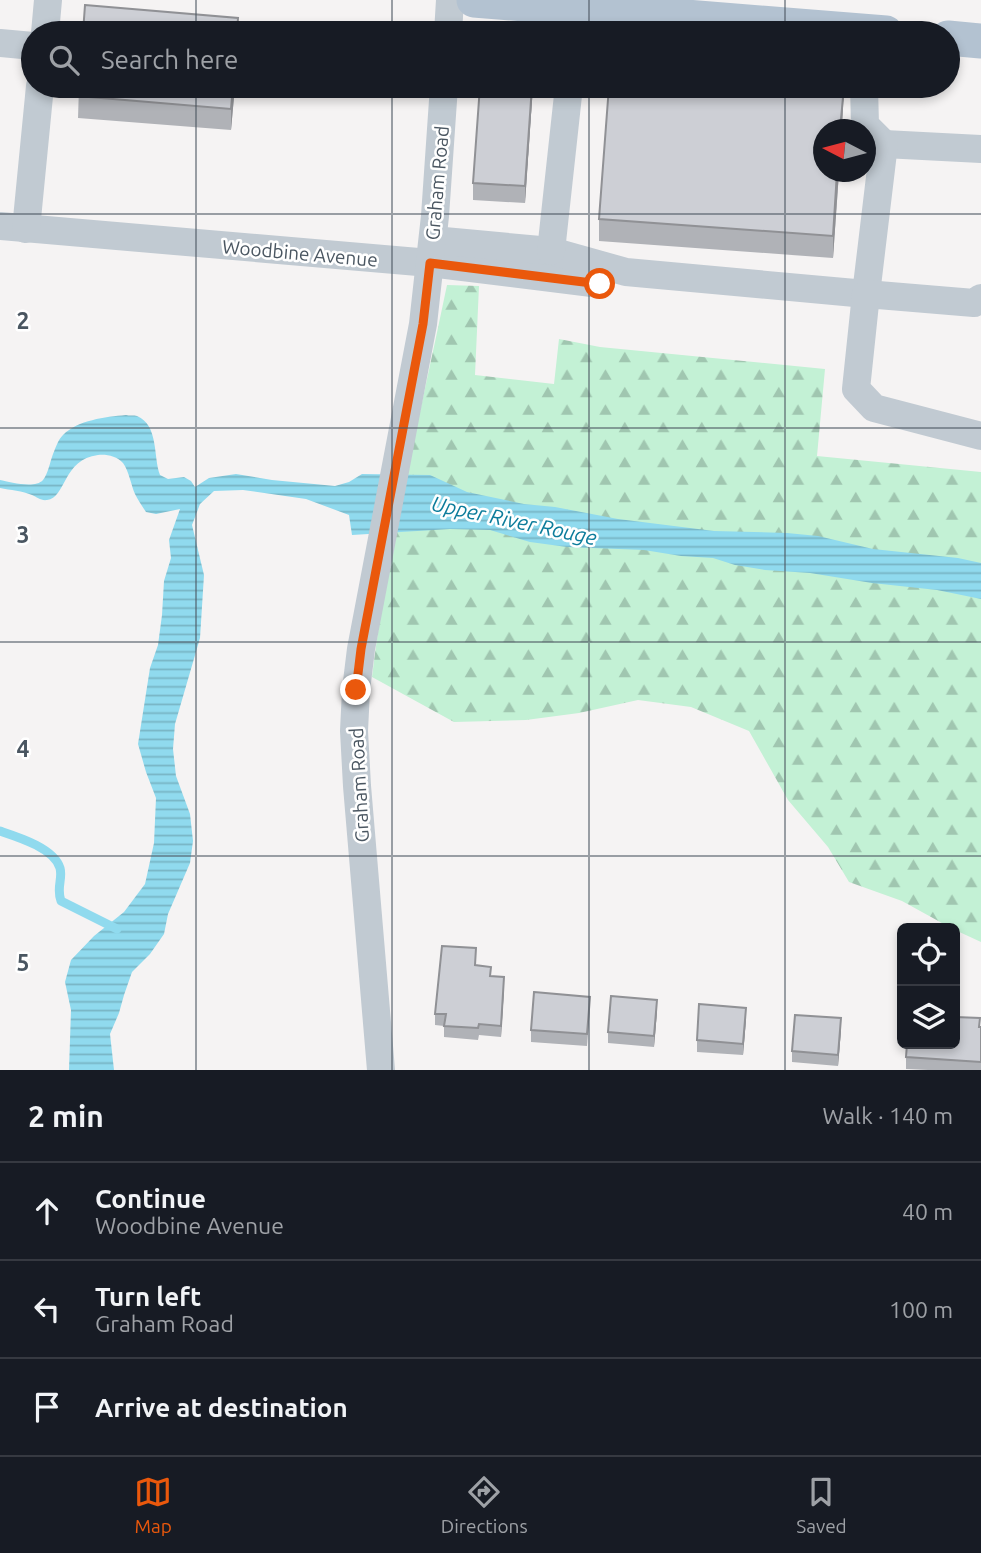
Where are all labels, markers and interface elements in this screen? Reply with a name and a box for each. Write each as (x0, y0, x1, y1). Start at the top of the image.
search box (21, 21, 960, 98)
icon: search (45, 41, 83, 79)
text: Search here (101, 45, 238, 74)
north arrow (813, 119, 876, 182)
street label: Graham Road (421, 125, 453, 241)
street label: Woodbine Avenue (221, 235, 379, 271)
route start (584, 268, 615, 299)
text: 2 (17, 308, 29, 333)
water label: Upper River Rouge (429, 491, 599, 549)
text: 3 (17, 522, 29, 547)
route end (340, 674, 371, 705)
street label: Graham Road (345, 727, 373, 843)
text: 4 (17, 736, 30, 761)
map controls (897, 923, 960, 1049)
button: locate (897, 923, 960, 986)
text: 5 (17, 950, 29, 975)
button: layers (897, 986, 960, 1049)
text: 2 min (28, 1099, 104, 1133)
text: Walk · 140 m (822, 1103, 953, 1128)
text: Continue (95, 1184, 206, 1213)
icon: ahead (28, 1192, 66, 1230)
text: 40 m (902, 1199, 953, 1224)
text: Woodbine Avenue (95, 1213, 284, 1238)
text: Turn left (95, 1282, 201, 1311)
icon: left (28, 1290, 66, 1328)
text: 100 m (889, 1297, 953, 1322)
text: Graham Road (95, 1311, 234, 1336)
icon: arrive (28, 1388, 66, 1426)
text: Arrive at destination (95, 1393, 348, 1422)
tab: Map (134, 1473, 172, 1537)
tab: Directions (441, 1473, 528, 1537)
tab: Saved (796, 1473, 847, 1537)

